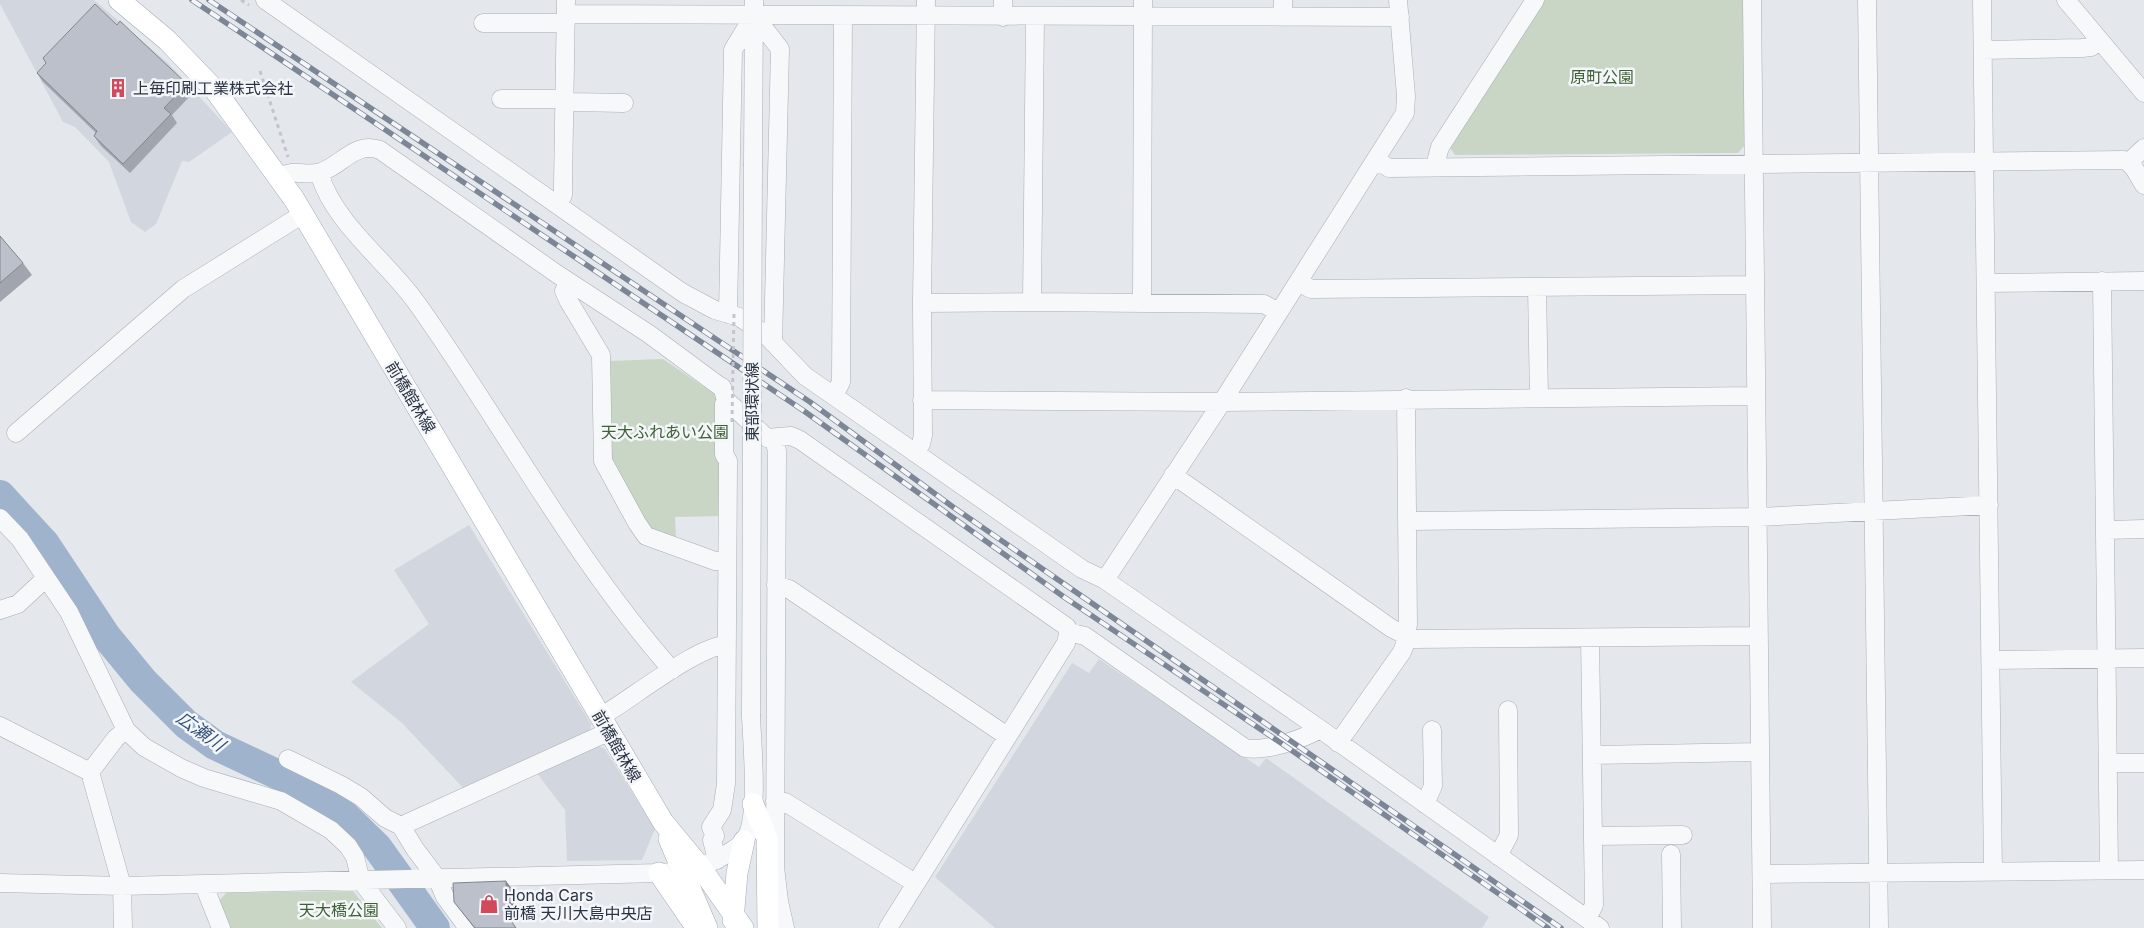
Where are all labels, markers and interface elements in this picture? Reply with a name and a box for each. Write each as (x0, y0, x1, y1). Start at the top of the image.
park label: 原町公園 (1570, 67, 1634, 87)
building icon: 上毎印刷工業株式会社 (107, 77, 129, 99)
place label: 上毎印刷工業株式会社 (133, 78, 293, 98)
street label: 前橋館林線 (382, 358, 440, 436)
street label: 東部環状線 (742, 362, 762, 442)
park label: 天大ふれあい公園 (601, 422, 729, 442)
street label: 前橋館林線 (588, 706, 646, 786)
water label: 広瀬川 (173, 707, 231, 757)
place label: Honda Cars 前橋 天川大島中央店 (504, 885, 653, 923)
shop icon: Honda Cars 前橋 天川大島中央店 (478, 893, 500, 915)
park label: 天大橋公園 (299, 900, 379, 920)

